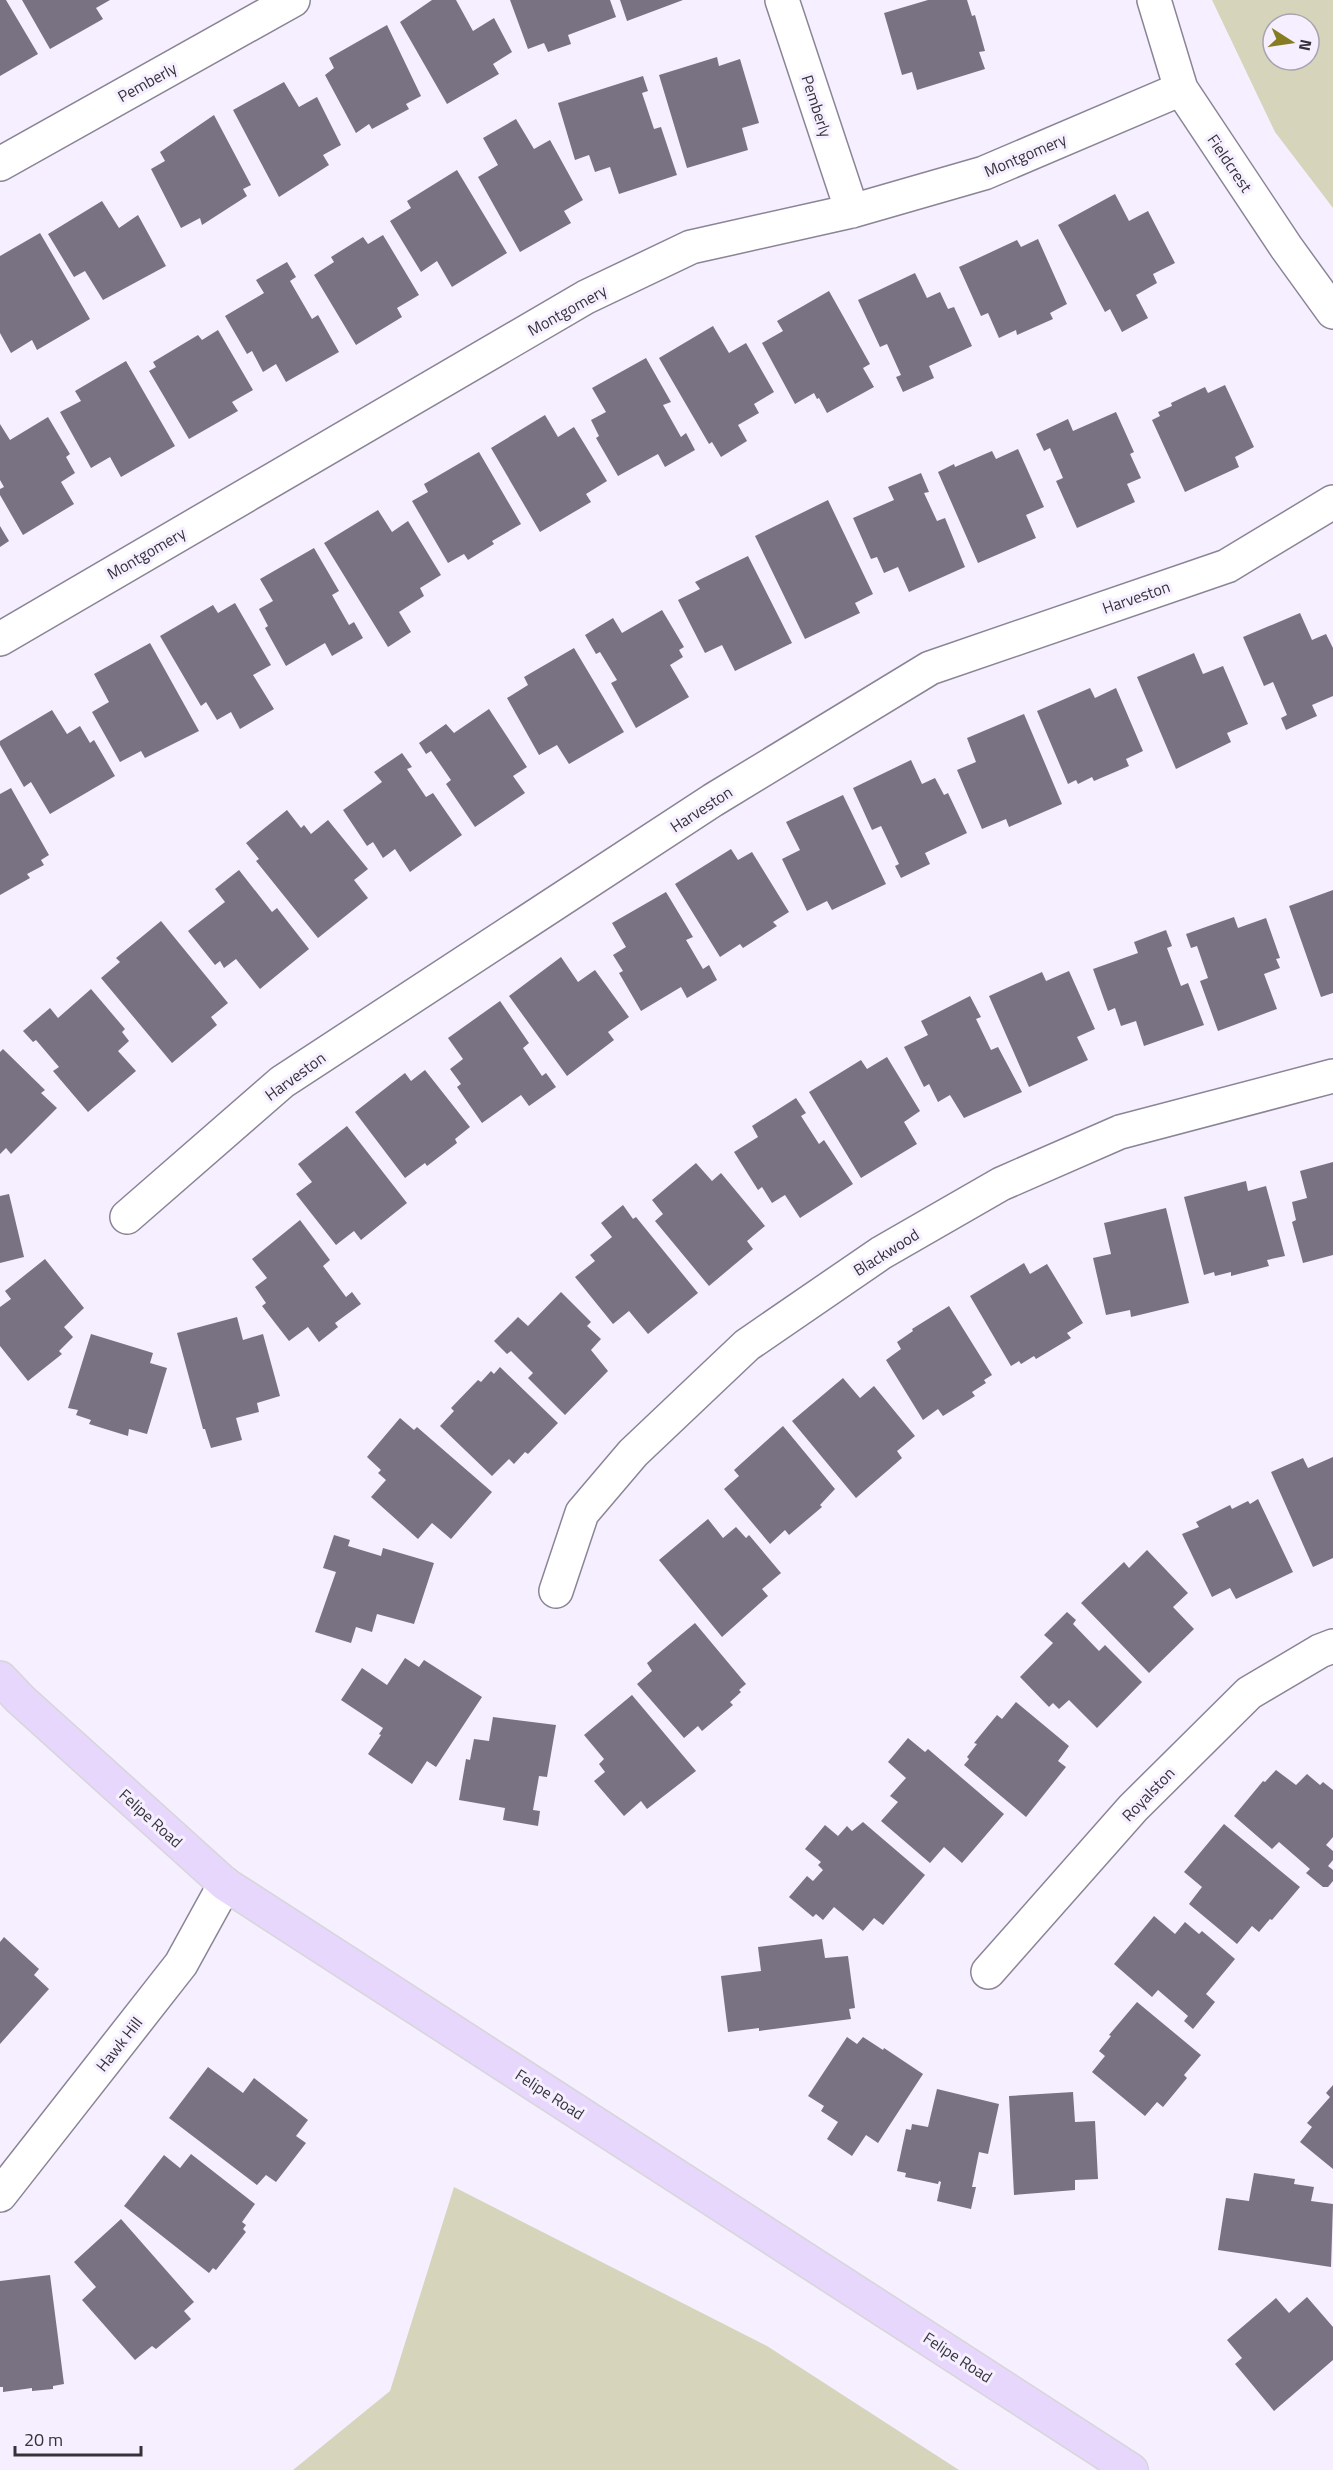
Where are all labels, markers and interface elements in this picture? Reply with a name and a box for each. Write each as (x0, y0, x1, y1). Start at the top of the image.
north arrow (1261, 12, 1321, 72)
text: N (1293, 37, 1319, 53)
street label: Pemberly (113, 56, 181, 108)
street label: Pemberly (796, 72, 838, 141)
street label: Montgomery (980, 127, 1070, 183)
street label: Fieldcrest (1202, 129, 1259, 197)
street label: Montgomery (523, 278, 611, 342)
street label: Montgomery (102, 521, 190, 585)
street label: Harveston (1099, 574, 1173, 620)
street label: Harveston (665, 780, 737, 838)
street label: Harveston (260, 1046, 330, 1106)
street label: Blackwood (848, 1222, 924, 1282)
street label: Royalston (1116, 1761, 1180, 1827)
street label: Felipe Road (114, 1783, 188, 1853)
street label: Hawk Hill (90, 2011, 148, 2077)
street label: Felipe Road (511, 2063, 589, 2125)
street label: Felipe Road (919, 2326, 997, 2388)
scale bar (15, 2419, 141, 2457)
text: 20 m (24, 2426, 63, 2453)

